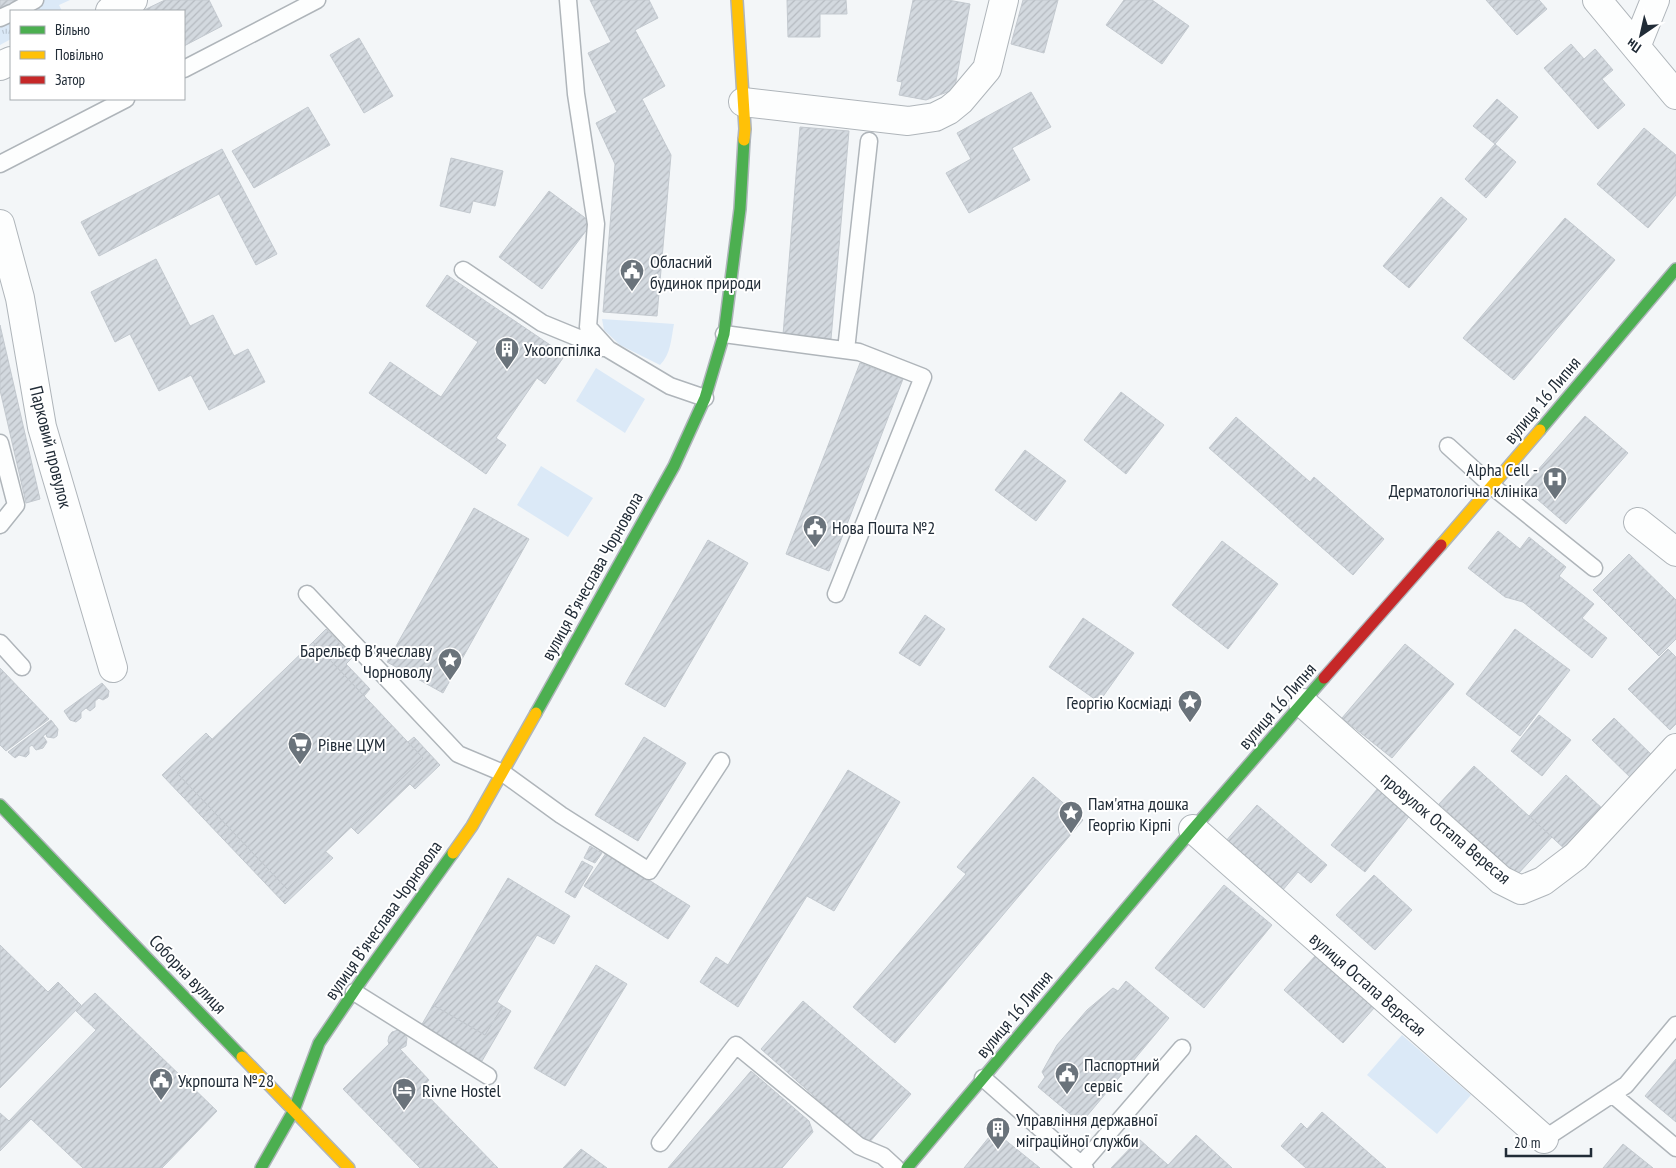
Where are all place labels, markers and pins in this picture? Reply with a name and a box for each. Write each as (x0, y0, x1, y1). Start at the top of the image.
place label: Обласний будинок природи (650, 250, 761, 294)
public building icon: Обласний будинок природи (619, 258, 645, 292)
building icon: Укоопспілка (494, 336, 520, 370)
place label: Укоопспілка (524, 338, 601, 361)
place label: Alpha Cell - Дерматологічна клініка (1389, 458, 1538, 502)
hospital icon: Alpha Cell - Дерматологічна клініка (1542, 466, 1568, 500)
public building icon: Нова Пошта №2 (802, 514, 828, 548)
place label: Нова Пошта №2 (832, 516, 935, 539)
place label: Барельєф В'ячеславу Чорноволу (300, 639, 432, 683)
place icon: Барельєф В'ячеславу Чорноволу (437, 647, 463, 681)
place icon: Георгію Косміаді (1177, 689, 1203, 723)
place label: Георгію Косміаді (1066, 691, 1172, 714)
supermarket icon: Рівне ЦУМ (287, 731, 313, 765)
place label: Рівне ЦУМ (318, 733, 385, 756)
place label: Пам'ятна дошка Георгію Кірпі (1088, 792, 1189, 836)
place icon: Пам'ятна дошка Георгію Кірпі (1058, 800, 1084, 834)
place label: Паспортний сервіс (1084, 1053, 1160, 1097)
public building icon: Паспортний сервіс (1054, 1061, 1080, 1095)
public building icon: Укрпошта №28 (148, 1067, 174, 1101)
place label: Укрпошта №28 (178, 1069, 274, 1092)
hotel icon: Rivne Hostel (391, 1077, 417, 1111)
place label: Rivne Hostel (422, 1079, 501, 1102)
place label: Управління державної міграційної служби (1016, 1108, 1158, 1152)
building icon: Управління державної міграційної служби (985, 1116, 1011, 1150)

